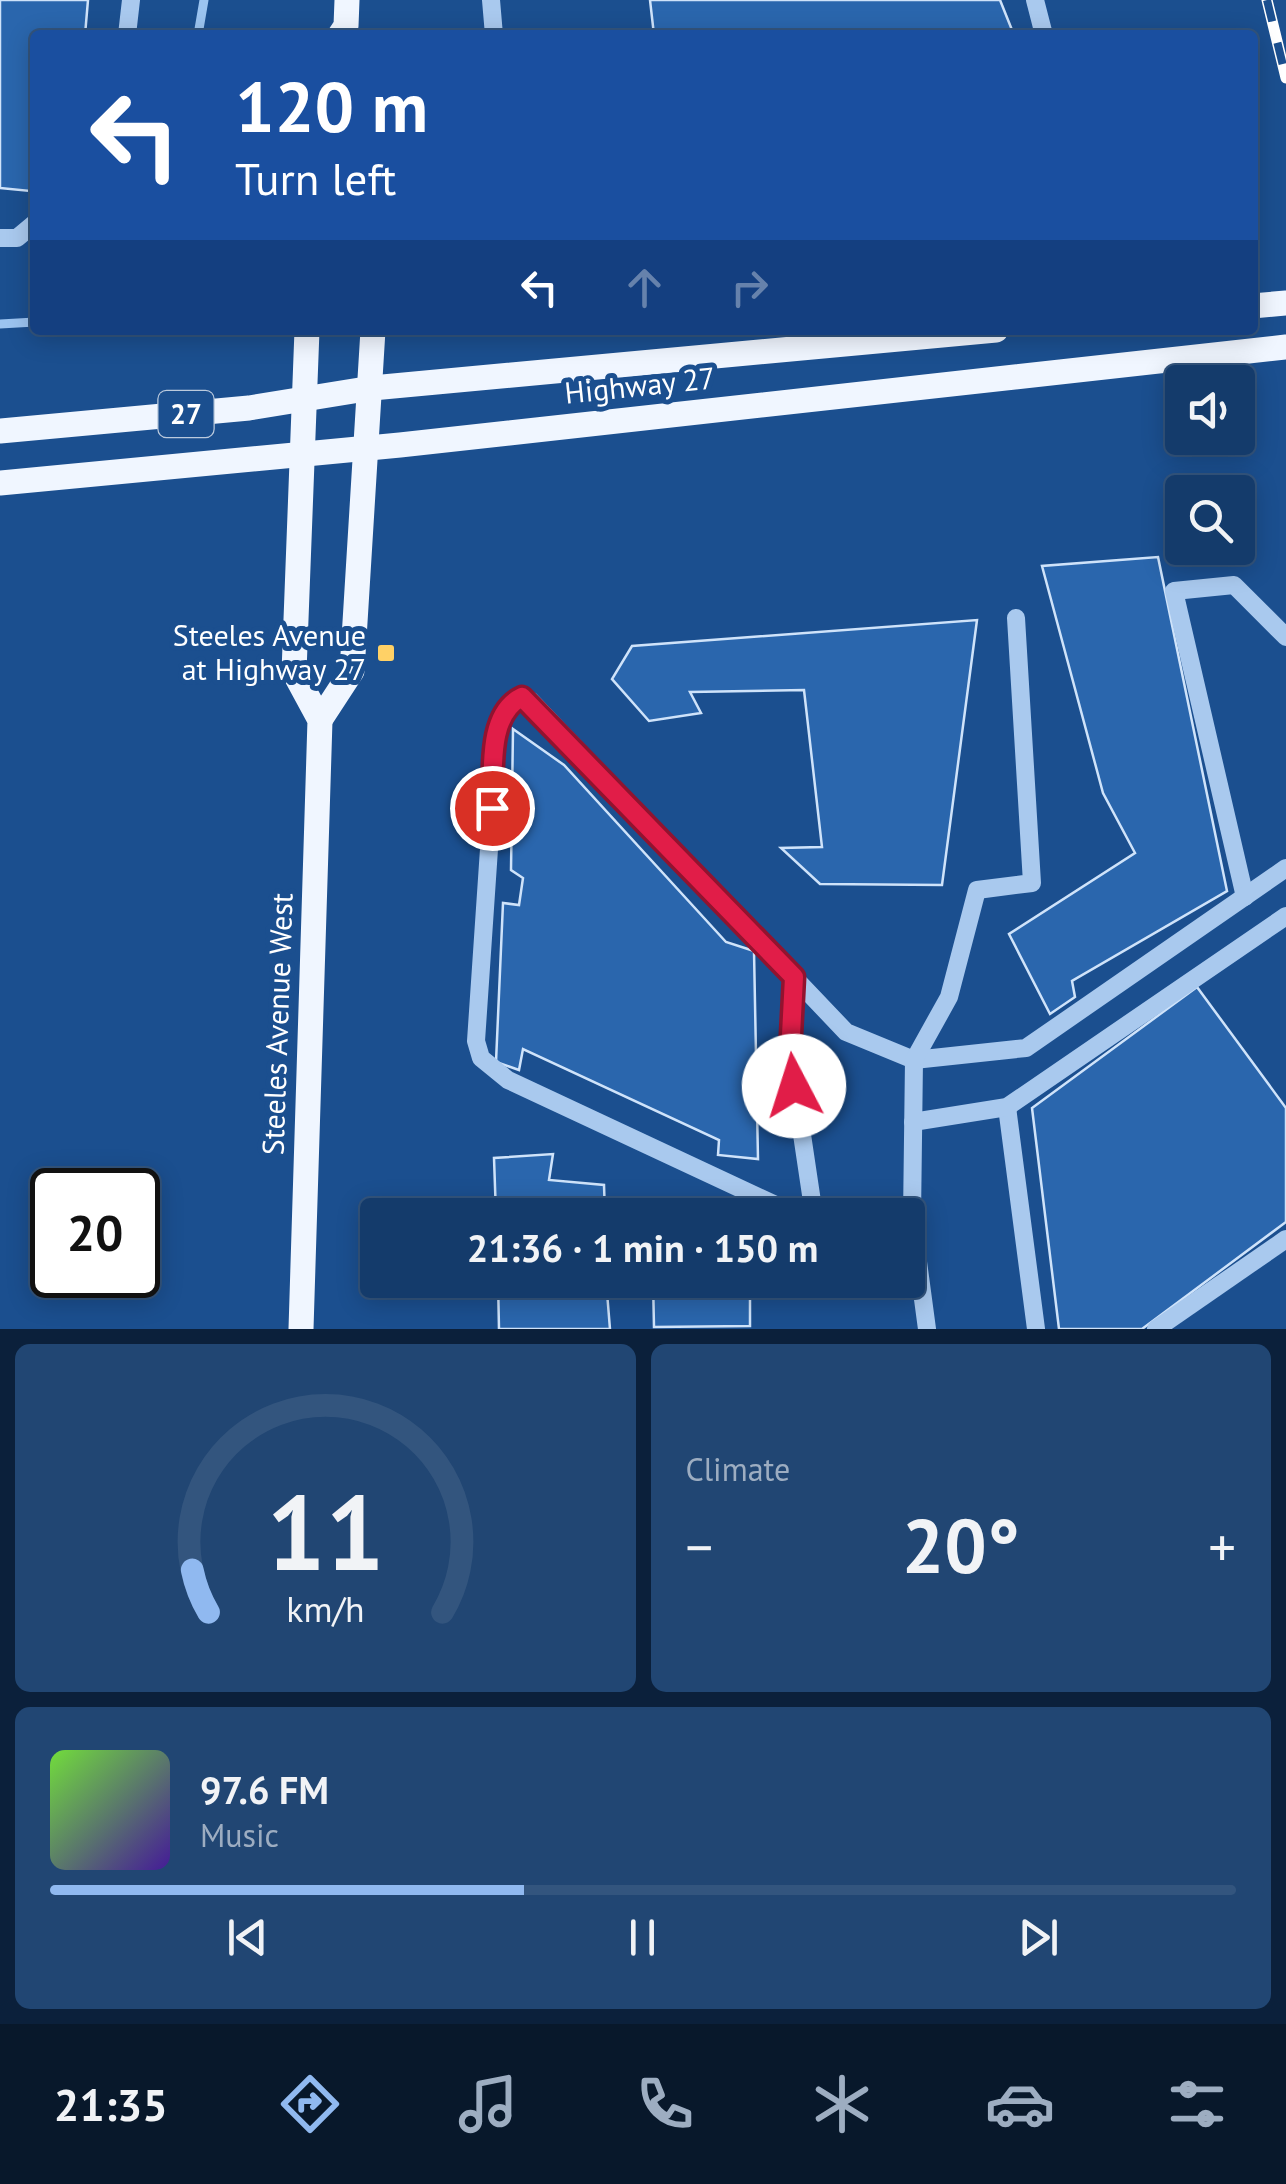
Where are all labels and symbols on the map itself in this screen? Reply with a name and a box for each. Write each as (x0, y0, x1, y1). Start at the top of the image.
street label: Highway 27 (563, 357, 717, 412)
road number: 27 (158, 391, 214, 437)
place label: Steeles Avenue at Highway 27 (173, 615, 366, 688)
marker: Steeles Avenue at Highway 27 (375, 642, 397, 664)
pin (450, 766, 535, 851)
street label: Steeles Avenue West (252, 892, 301, 1156)
position arrow (742, 1034, 846, 1138)
speed limit sign: 20 (30, 1168, 160, 1298)

